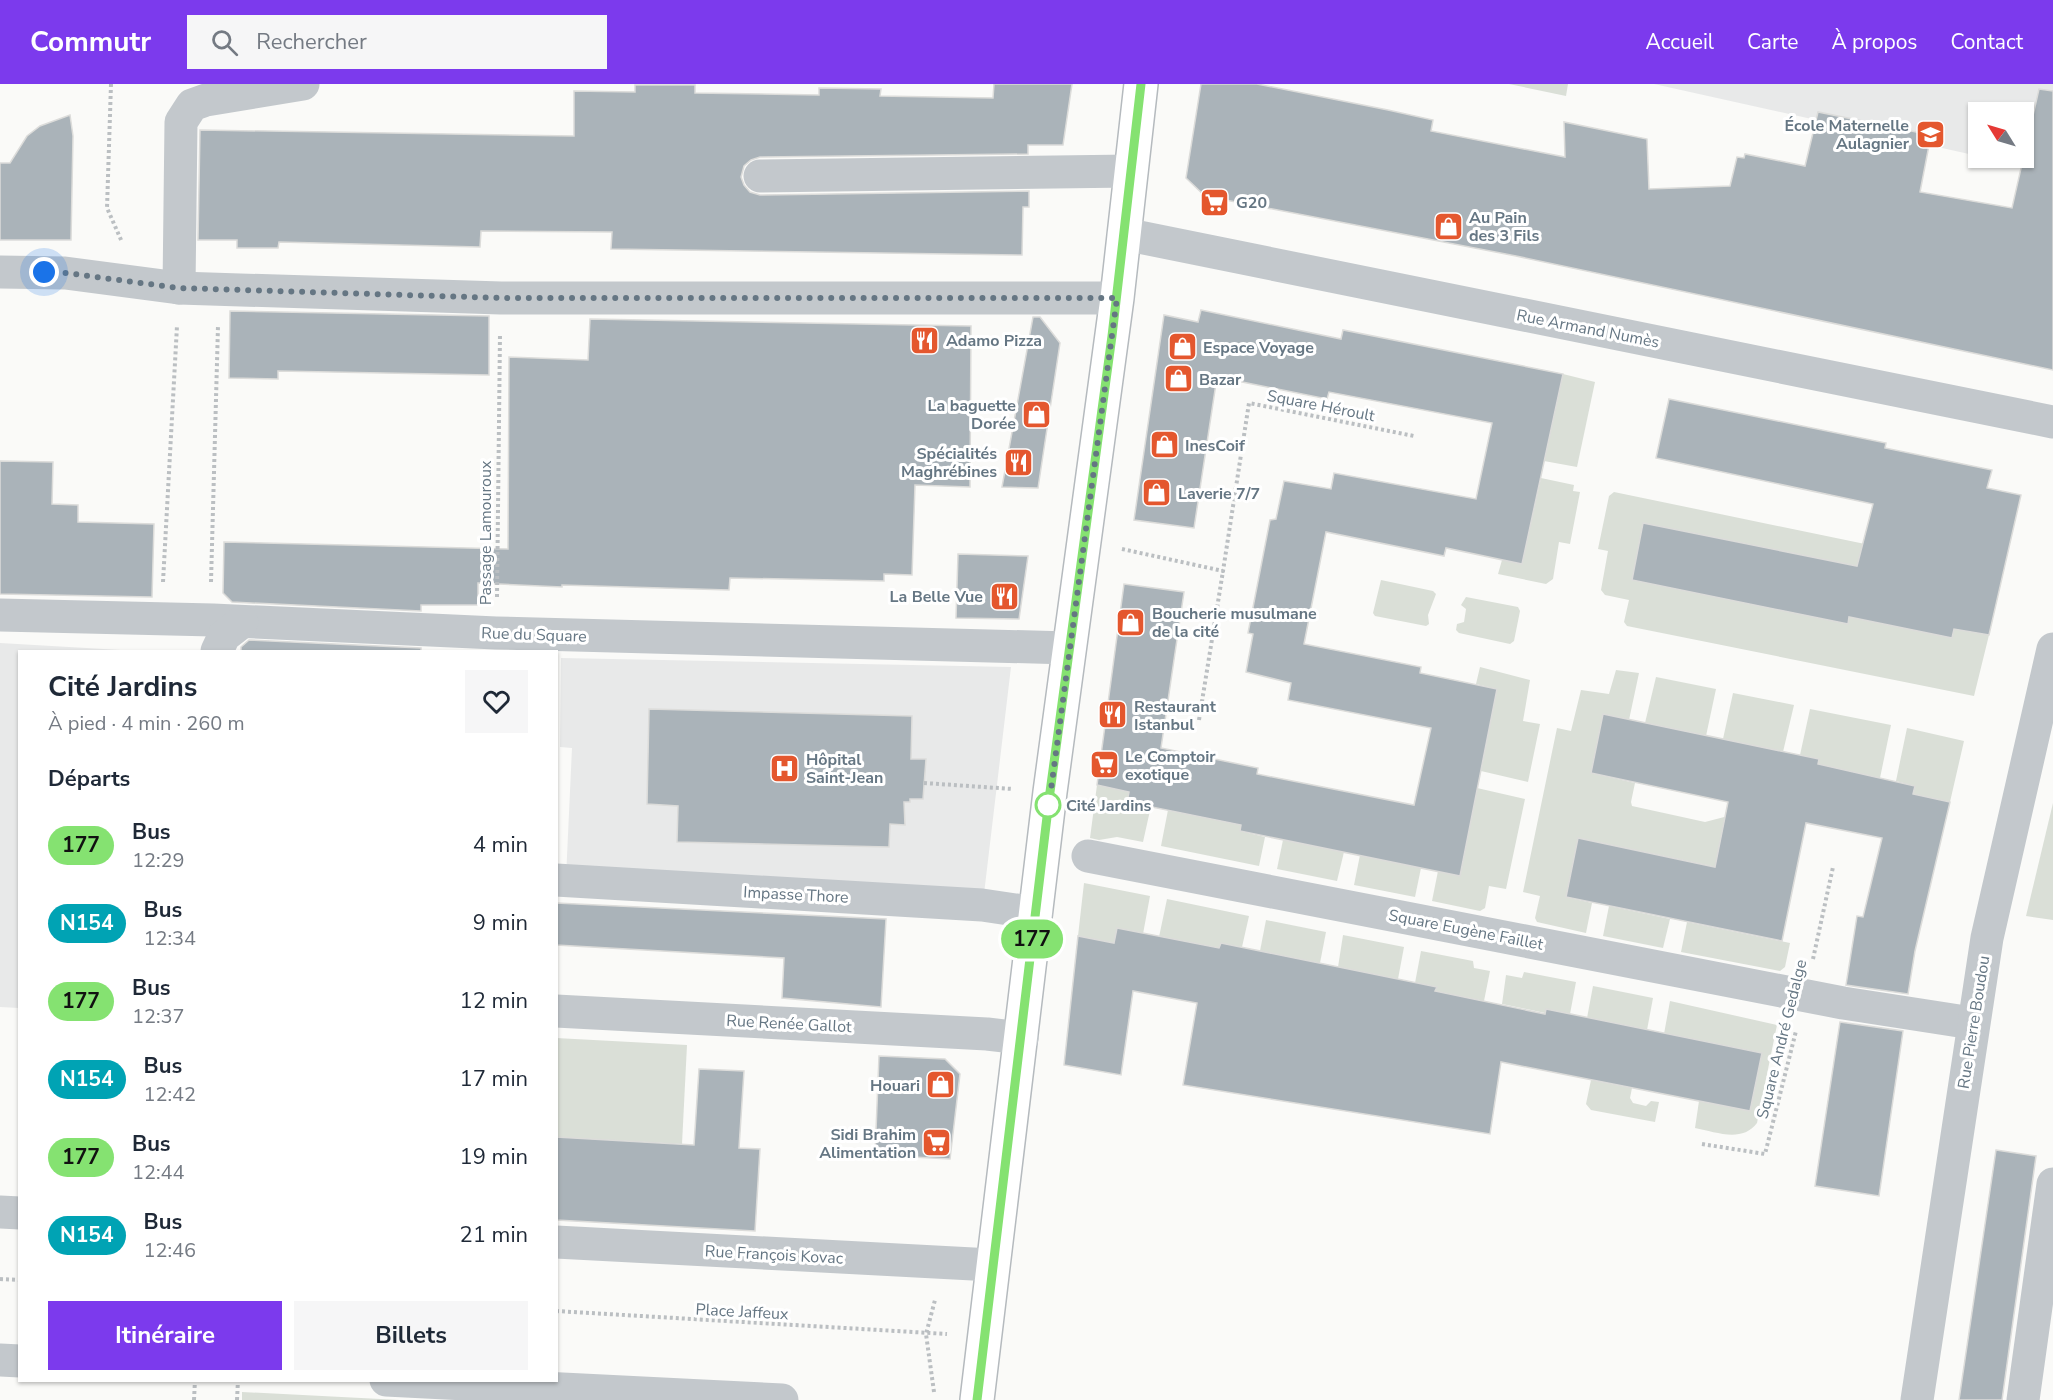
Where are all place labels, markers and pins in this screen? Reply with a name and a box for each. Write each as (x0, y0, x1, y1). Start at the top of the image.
place label: École Maternelle Aulagnier (1784, 115, 1910, 155)
school or university icon: École Maternelle Aulagnier (1914, 118, 1946, 150)
supermarket icon: G20 (1199, 186, 1231, 218)
place label: G20 (1236, 192, 1267, 214)
place label: Au Pain des 3 Fils (1469, 207, 1539, 247)
shop icon: Au Pain des 3 Fils (1432, 210, 1464, 242)
restaurant icon: Adamo Pizza (909, 324, 941, 356)
place label: Adamo Pizza (946, 330, 1042, 352)
shop icon: Espace Voyage (1166, 331, 1198, 363)
place label: Espace Voyage (1203, 337, 1314, 359)
shop icon: Bazar (1162, 363, 1194, 395)
place label: Bazar (1199, 369, 1242, 391)
place label: La baguette Dorée (928, 395, 1016, 435)
shop icon: La baguette Dorée (1021, 398, 1053, 430)
shop icon: InesCoif (1148, 429, 1180, 461)
place label: InesCoif (1185, 435, 1246, 457)
place label: Spécialités Maghrébines (901, 443, 997, 483)
restaurant icon: Spécialités Maghrébines (1002, 446, 1034, 478)
shop icon: Laverie 7/7 (1141, 477, 1173, 509)
place label: Laverie 7/7 (1178, 483, 1260, 505)
restaurant icon: La Belle Vue (988, 580, 1020, 612)
place label: La Belle Vue (890, 586, 983, 608)
place label: Boucherie musulmane de la cité (1152, 603, 1317, 643)
shop icon: Boucherie musulmane de la cité (1115, 606, 1147, 638)
place label: Restaurant Istanbul (1134, 696, 1217, 736)
restaurant icon: Restaurant Istanbul (1097, 699, 1129, 731)
place label: Le Comptoir exotique (1125, 746, 1216, 786)
place label: Hôpital Saint-Jean (806, 749, 883, 789)
supermarket icon: Le Comptoir exotique (1088, 749, 1120, 781)
hospital icon: Hôpital Saint-Jean (769, 752, 801, 784)
marker: Cité Jardins (1035, 792, 1061, 818)
place label: Cité Jardins (1066, 795, 1152, 817)
shop icon: Houari (925, 1069, 957, 1101)
place label: Houari (870, 1075, 920, 1097)
place label: Sidi Brahim Alimentation (819, 1124, 916, 1164)
supermarket icon: Sidi Brahim Alimentation (921, 1127, 953, 1159)

